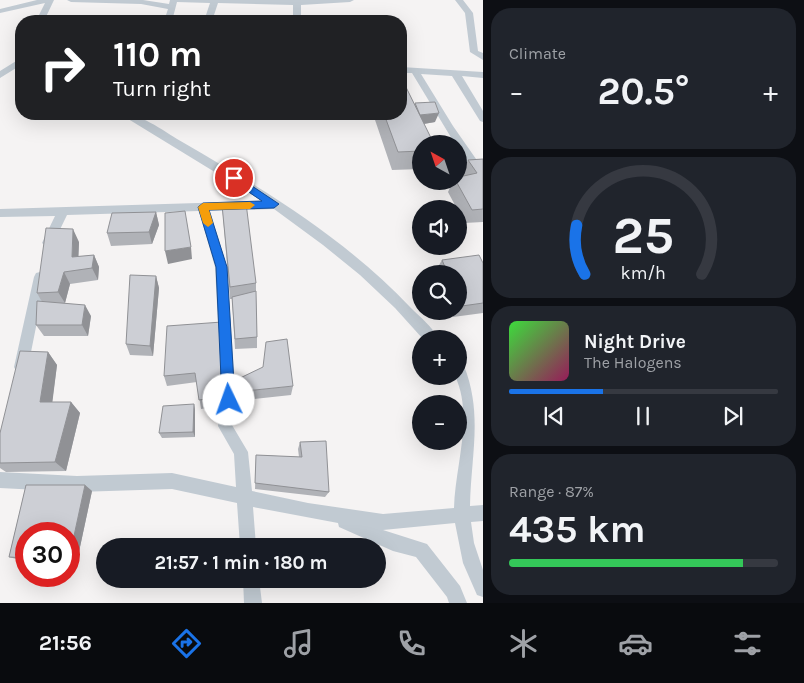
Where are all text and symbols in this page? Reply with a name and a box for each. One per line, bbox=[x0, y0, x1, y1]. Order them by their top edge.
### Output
text: 110 m bbox=[113, 34, 202, 75]
icon: right bbox=[30, 35, 95, 100]
text: Climate bbox=[509, 44, 566, 63]
text: 20.5° bbox=[597, 69, 690, 114]
text: − bbox=[509, 75, 524, 108]
text: + bbox=[763, 75, 778, 108]
text: Turn right bbox=[113, 76, 211, 102]
north arrow bbox=[412, 135, 468, 190]
map controls bbox=[412, 135, 467, 450]
pin bbox=[213, 157, 255, 199]
icon: arrive bbox=[220, 164, 248, 192]
button: sound bbox=[412, 200, 467, 255]
text: 25 bbox=[613, 205, 674, 266]
text: km/h bbox=[621, 263, 666, 284]
button: search bbox=[412, 265, 467, 320]
button: + bbox=[412, 330, 467, 385]
text: Night Drive bbox=[584, 331, 686, 353]
text: The Halogens bbox=[584, 353, 682, 372]
position arrow bbox=[202, 373, 254, 425]
button: − bbox=[412, 395, 467, 450]
icon: previous bbox=[540, 402, 568, 430]
icon: pause bbox=[629, 402, 657, 430]
icon: next bbox=[719, 402, 747, 430]
text: Range · 87% bbox=[509, 482, 594, 501]
text: 435 km bbox=[509, 507, 646, 552]
speed limit sign: 30 bbox=[15, 522, 80, 587]
text: 21:57 · 1 min · 180 m bbox=[155, 552, 327, 574]
icon: directions bbox=[169, 626, 204, 661]
icon: music bbox=[281, 626, 316, 661]
icon: phone bbox=[394, 626, 429, 661]
icon: climate bbox=[506, 626, 541, 661]
icon: car bbox=[618, 626, 653, 661]
icon: filters bbox=[730, 626, 765, 661]
text: 21:56 bbox=[39, 630, 92, 656]

